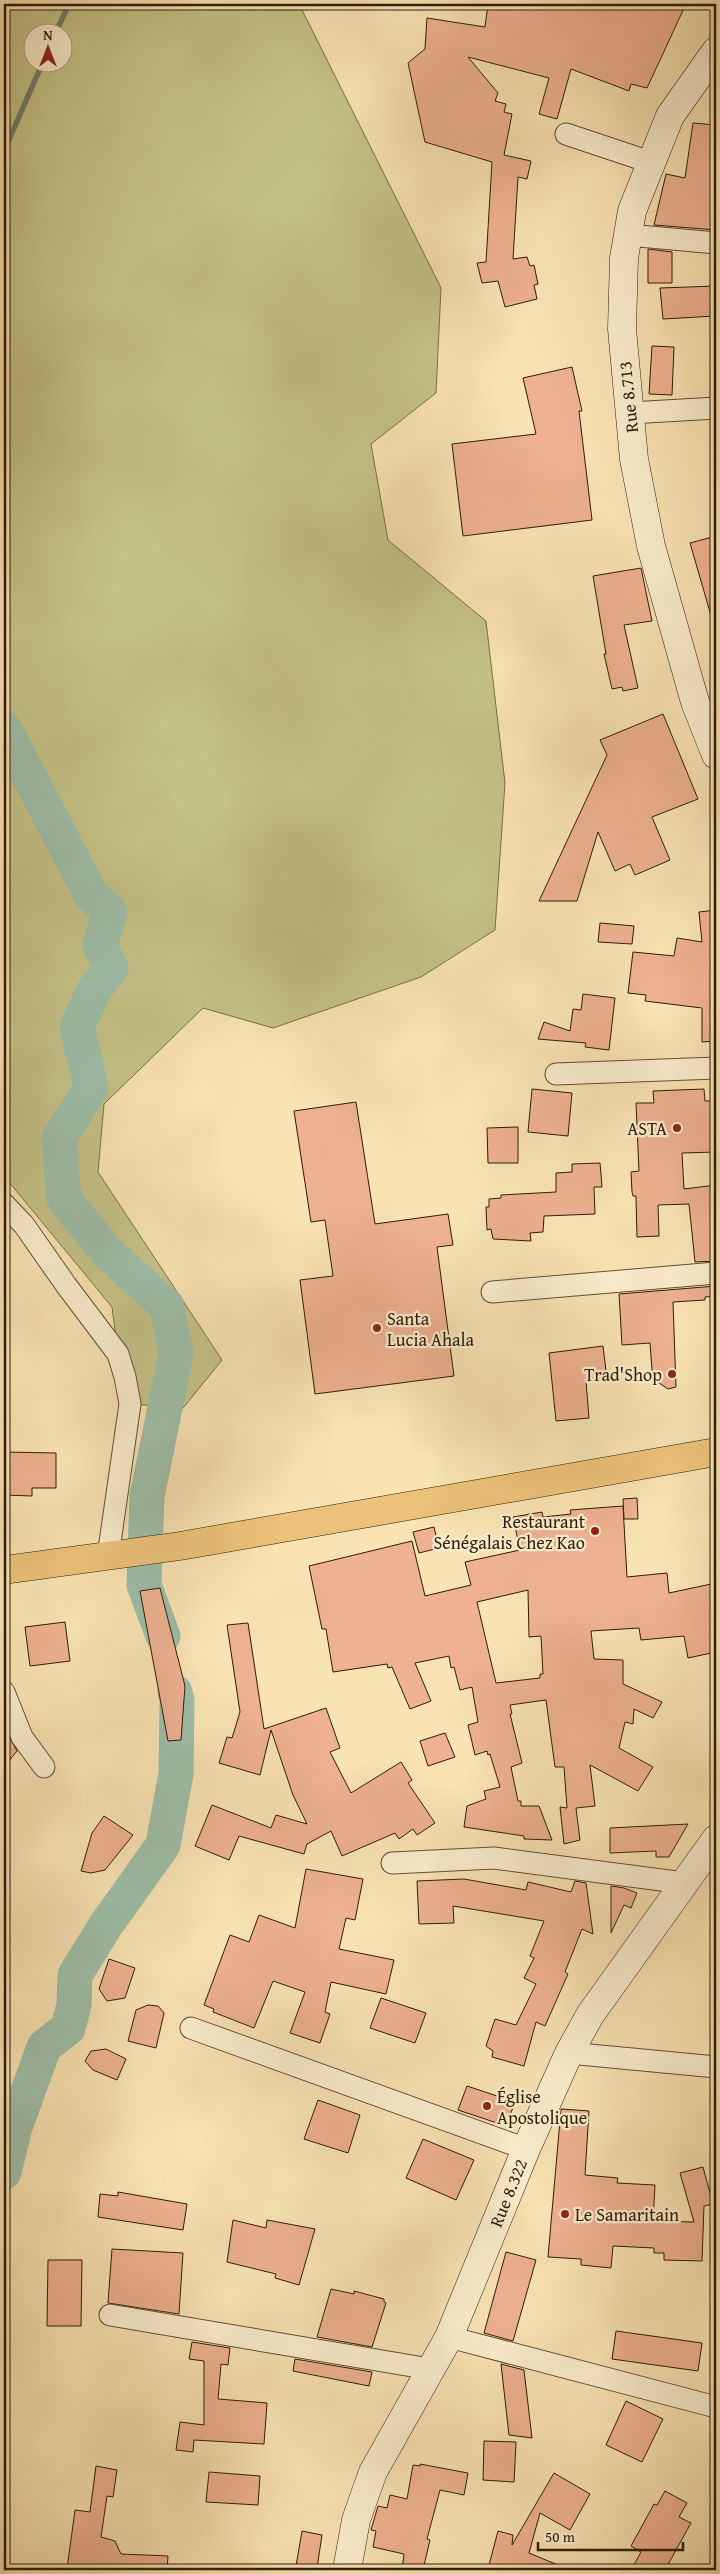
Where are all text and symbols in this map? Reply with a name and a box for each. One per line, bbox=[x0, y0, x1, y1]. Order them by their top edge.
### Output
north arrow bbox=[22, 22, 72, 72]
text: N bbox=[43, 25, 53, 45]
street label: Rue 8.713 bbox=[611, 360, 645, 434]
place label: ASTA bbox=[627, 1115, 667, 1142]
marker: ASTA bbox=[671, 1122, 683, 1134]
place label: Santa Lucia Ahala bbox=[387, 1305, 475, 1353]
marker: Santa Lucia Ahala bbox=[371, 1322, 383, 1334]
place label: Trad'Shop bbox=[584, 1361, 662, 1388]
marker: Trad'Shop bbox=[666, 1368, 678, 1380]
place label: Restaurant Sénégalais Chez Kao bbox=[434, 1508, 586, 1556]
marker: Restaurant Sénégalais Chez Kao bbox=[589, 1525, 601, 1537]
place label: Église Apostolique bbox=[497, 2083, 587, 2131]
marker: Église Apostolique bbox=[481, 2100, 493, 2112]
street label: Rue 8.322 bbox=[482, 2155, 534, 2231]
place label: Le Samaritain bbox=[575, 2201, 679, 2228]
marker: Le Samaritain bbox=[559, 2208, 571, 2220]
scale bar bbox=[538, 2519, 682, 2551]
text: 50 m bbox=[545, 2526, 576, 2547]

